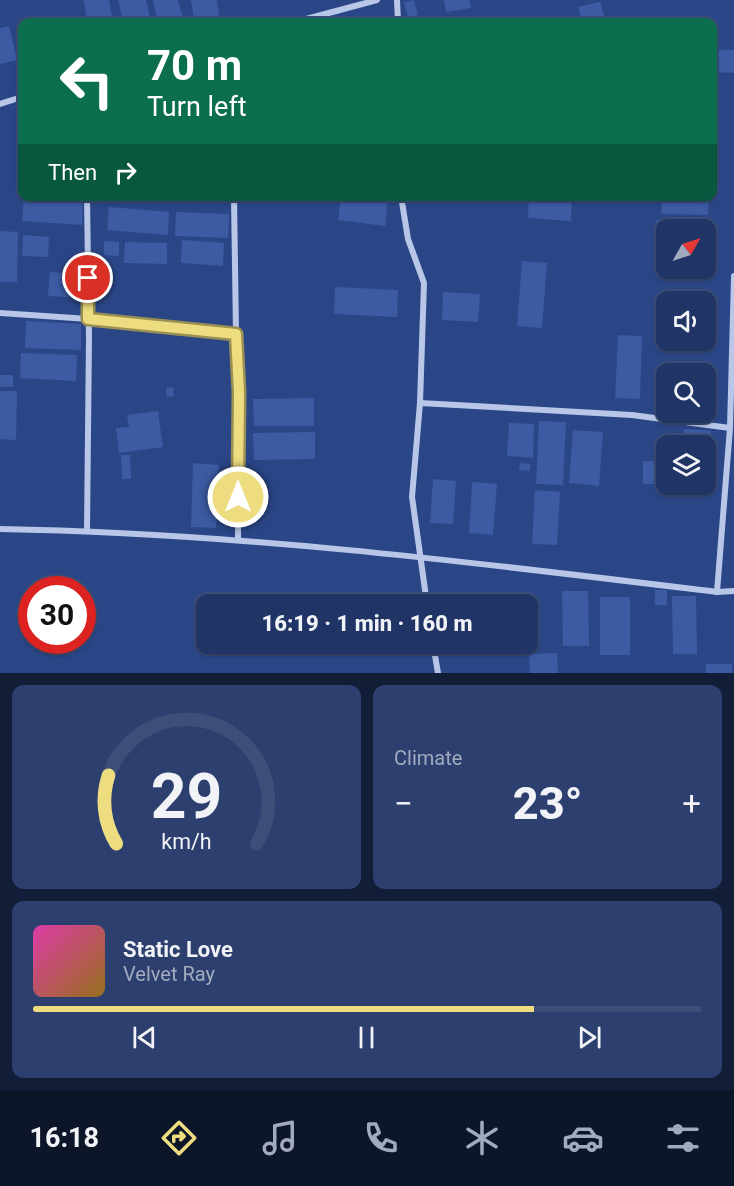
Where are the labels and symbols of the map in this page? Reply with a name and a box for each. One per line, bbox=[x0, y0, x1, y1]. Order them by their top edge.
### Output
north arrow bbox=[656, 219, 716, 279]
pin bbox=[62, 252, 113, 303]
position arrow bbox=[206, 465, 270, 529]
speed limit sign: 30 bbox=[18, 576, 96, 654]

